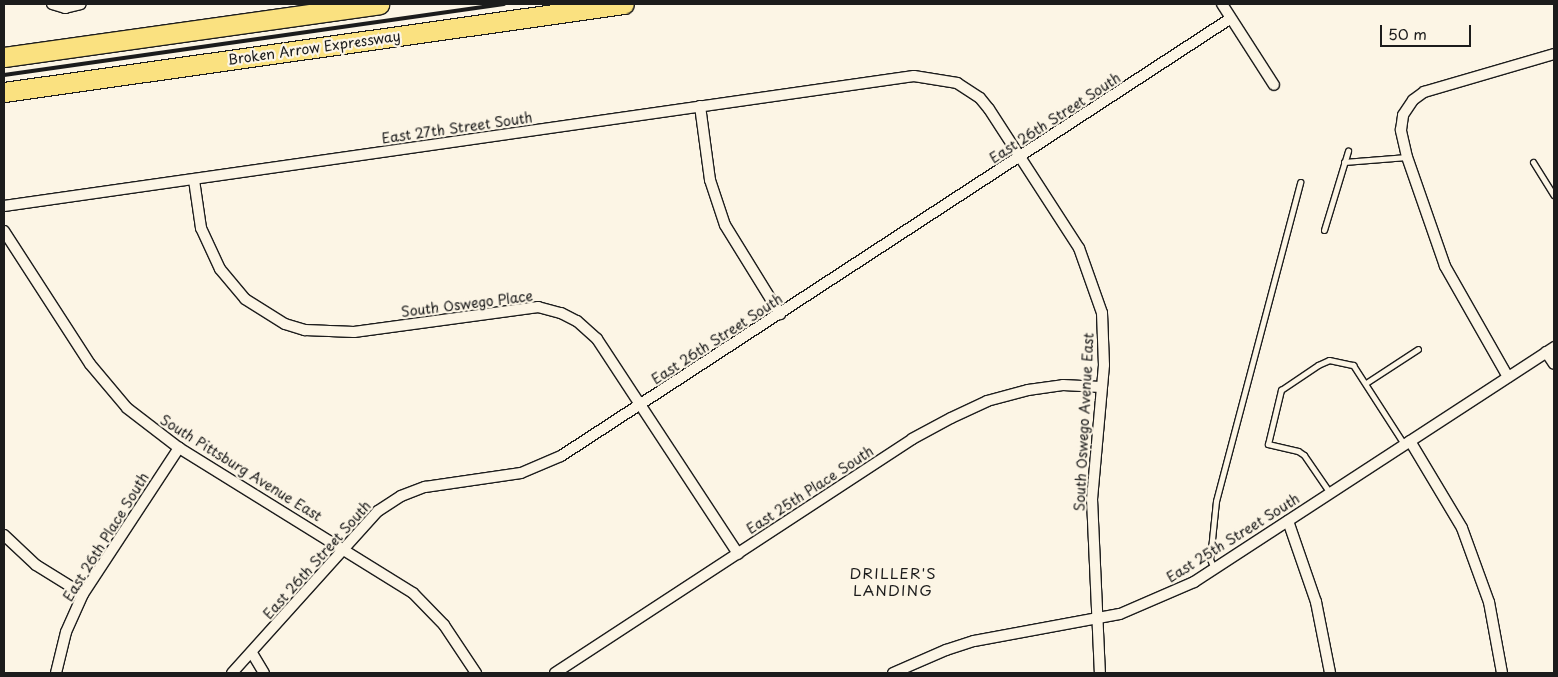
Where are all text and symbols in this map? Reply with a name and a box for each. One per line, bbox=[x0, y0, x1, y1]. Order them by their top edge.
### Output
scale bar bbox=[1383, 15, 1474, 47]
text: 50 m bbox=[1388, 22, 1427, 45]
street label: Broken Arrow Expressway bbox=[225, 27, 403, 69]
street label: East 26th Street South bbox=[985, 69, 1125, 167]
street label: East 27th Street South bbox=[380, 109, 534, 147]
street label: South Oswego Place bbox=[399, 287, 535, 321]
street label: East 26th Street South bbox=[647, 290, 787, 388]
street label: South Oswego Avenue East bbox=[1071, 332, 1097, 512]
street label: South Pittsburg Avenue East bbox=[156, 411, 326, 525]
street label: East 25th Place South bbox=[743, 442, 877, 538]
street label: East 26th Place South bbox=[59, 469, 153, 605]
street label: East 25th Street South bbox=[1163, 490, 1303, 586]
street label: East 26th Street South bbox=[259, 497, 375, 623]
district label: DRILLER'S LANDING bbox=[849, 563, 937, 598]

